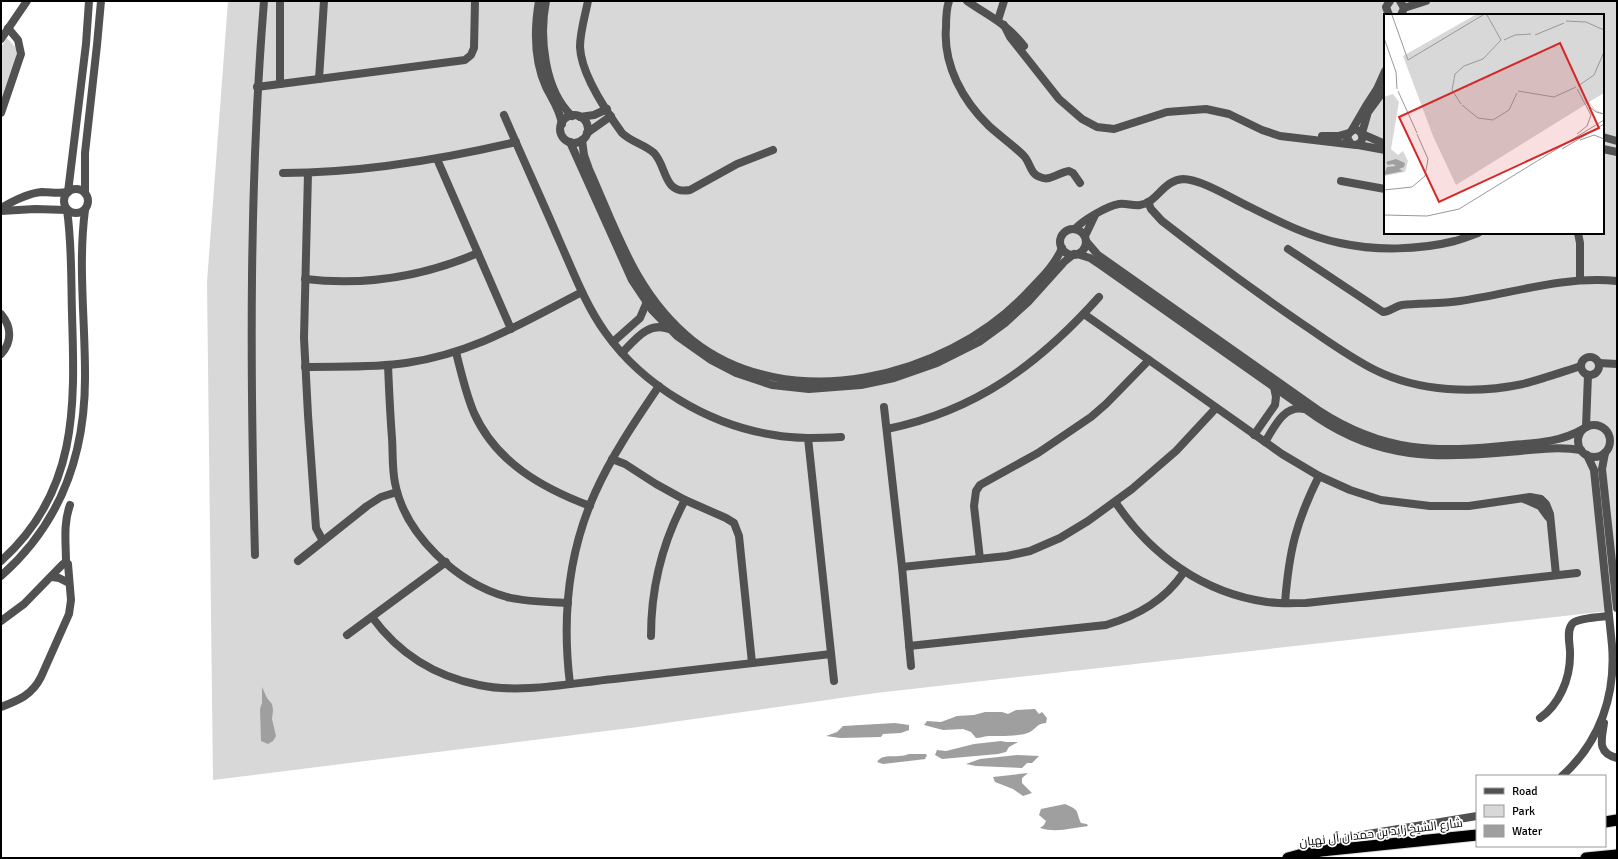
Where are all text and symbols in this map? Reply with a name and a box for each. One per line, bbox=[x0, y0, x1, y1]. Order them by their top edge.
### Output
inset map bbox=[1384, 14, 1604, 234]
legend bbox=[1476, 775, 1606, 847]
text: Road bbox=[1512, 784, 1538, 799]
text: Park bbox=[1512, 804, 1535, 819]
street label: شارع الشيخ زايد بن حمدان آل نهيان bbox=[1298, 816, 1464, 850]
text: Water bbox=[1512, 824, 1543, 839]

